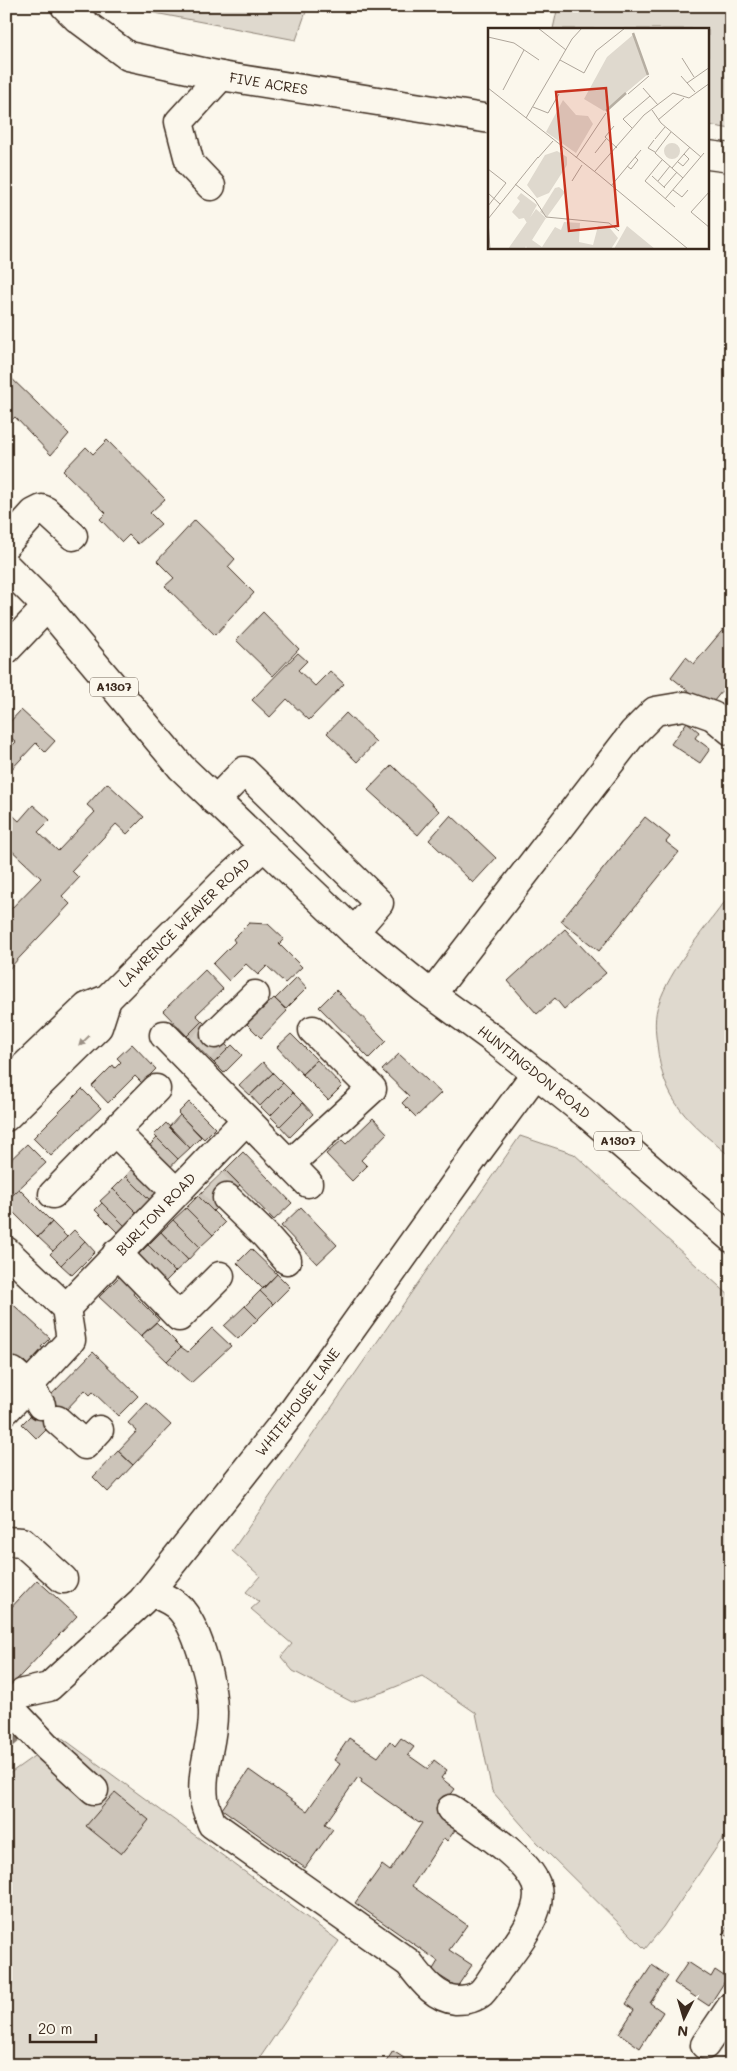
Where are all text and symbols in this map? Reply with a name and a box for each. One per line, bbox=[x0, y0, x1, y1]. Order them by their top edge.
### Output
inset map bbox=[488, 28, 710, 249]
street label: FIVE ACRES bbox=[228, 67, 310, 99]
road number: A1307 bbox=[90, 678, 138, 696]
street label: LAWRENCE WEAVER ROAD bbox=[114, 853, 254, 991]
street label: HUNTINGDON ROAD bbox=[474, 1021, 595, 1123]
one-way arrow bbox=[79, 1035, 91, 1047]
road number: A1307 bbox=[594, 1132, 642, 1150]
street label: BURLTON ROAD bbox=[111, 1168, 200, 1259]
street label: WHITEHOUSE LANE bbox=[251, 1344, 344, 1460]
north arrow bbox=[660, 1994, 710, 2044]
scale bar bbox=[30, 2011, 96, 2043]
text: 20 m bbox=[38, 2018, 72, 2038]
text: N bbox=[677, 2022, 689, 2041]

